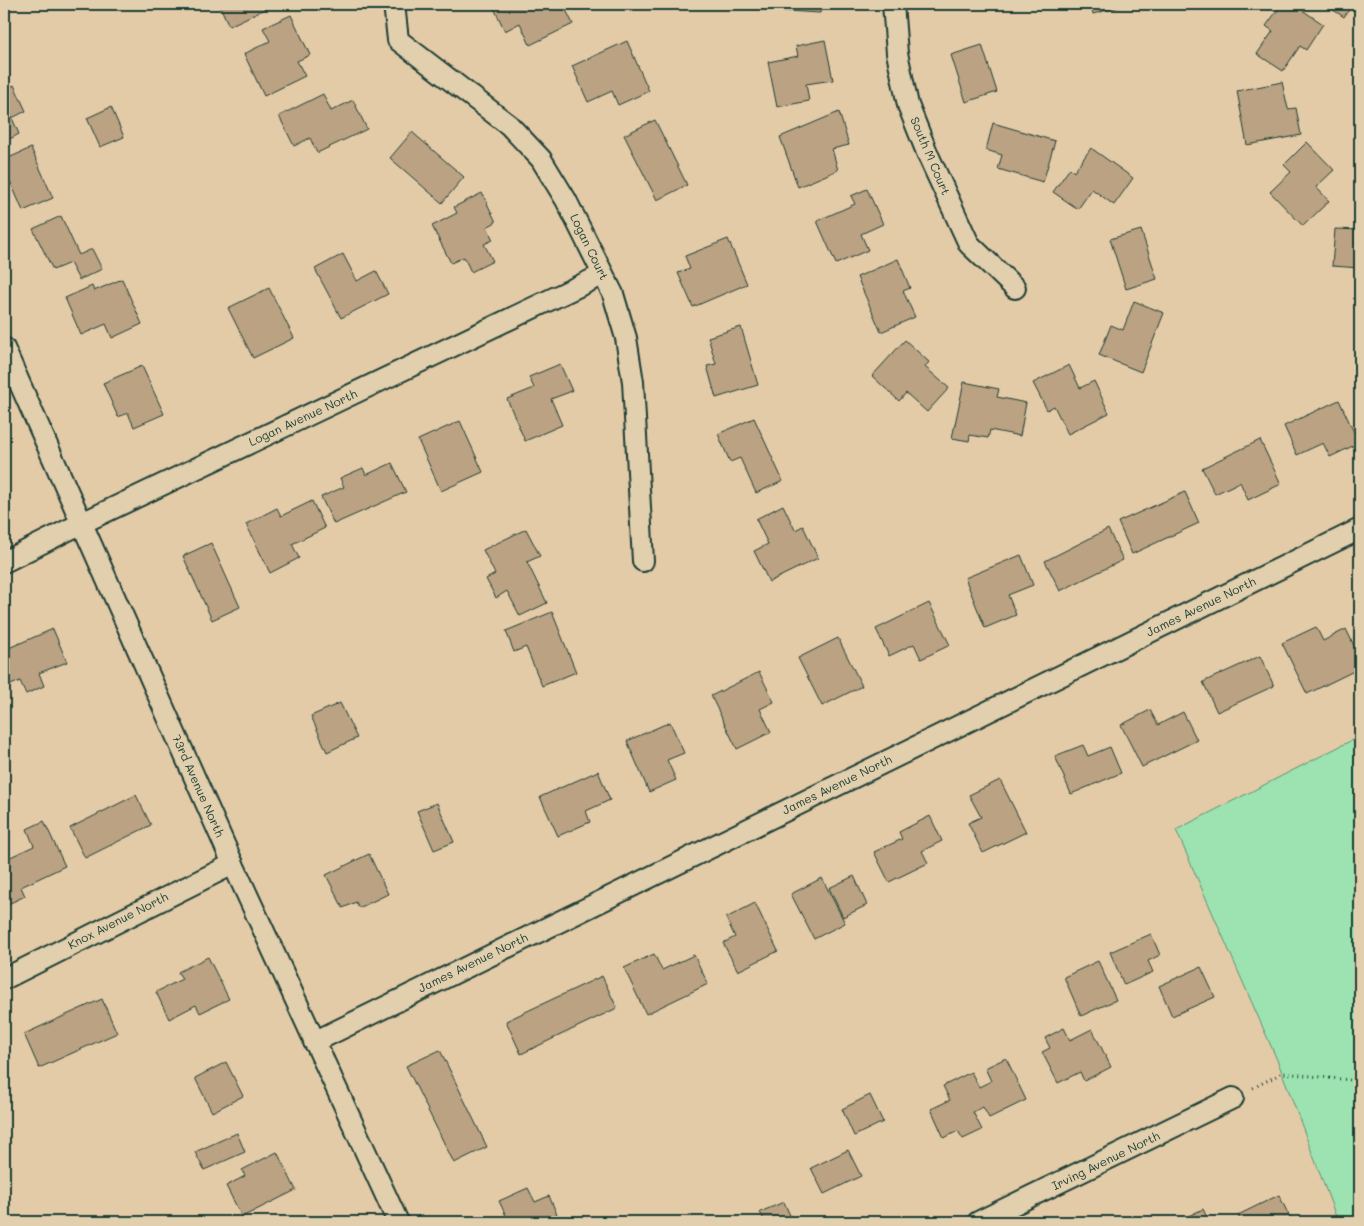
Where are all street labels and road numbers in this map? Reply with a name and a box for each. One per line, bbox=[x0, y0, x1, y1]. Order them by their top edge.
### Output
street label: South M Court bbox=[907, 114, 955, 197]
street label: Logan Court bbox=[567, 211, 613, 282]
street label: Logan Avenue North bbox=[246, 385, 360, 449]
street label: James Avenue North bbox=[1143, 572, 1258, 640]
street label: 73rd Avenue North bbox=[169, 732, 229, 840]
street label: James Avenue North bbox=[779, 750, 894, 818]
street label: Knox Avenue North bbox=[65, 888, 171, 952]
street label: James Avenue North bbox=[415, 928, 530, 996]
street label: Irving Avenue North bbox=[1049, 1127, 1162, 1193]

